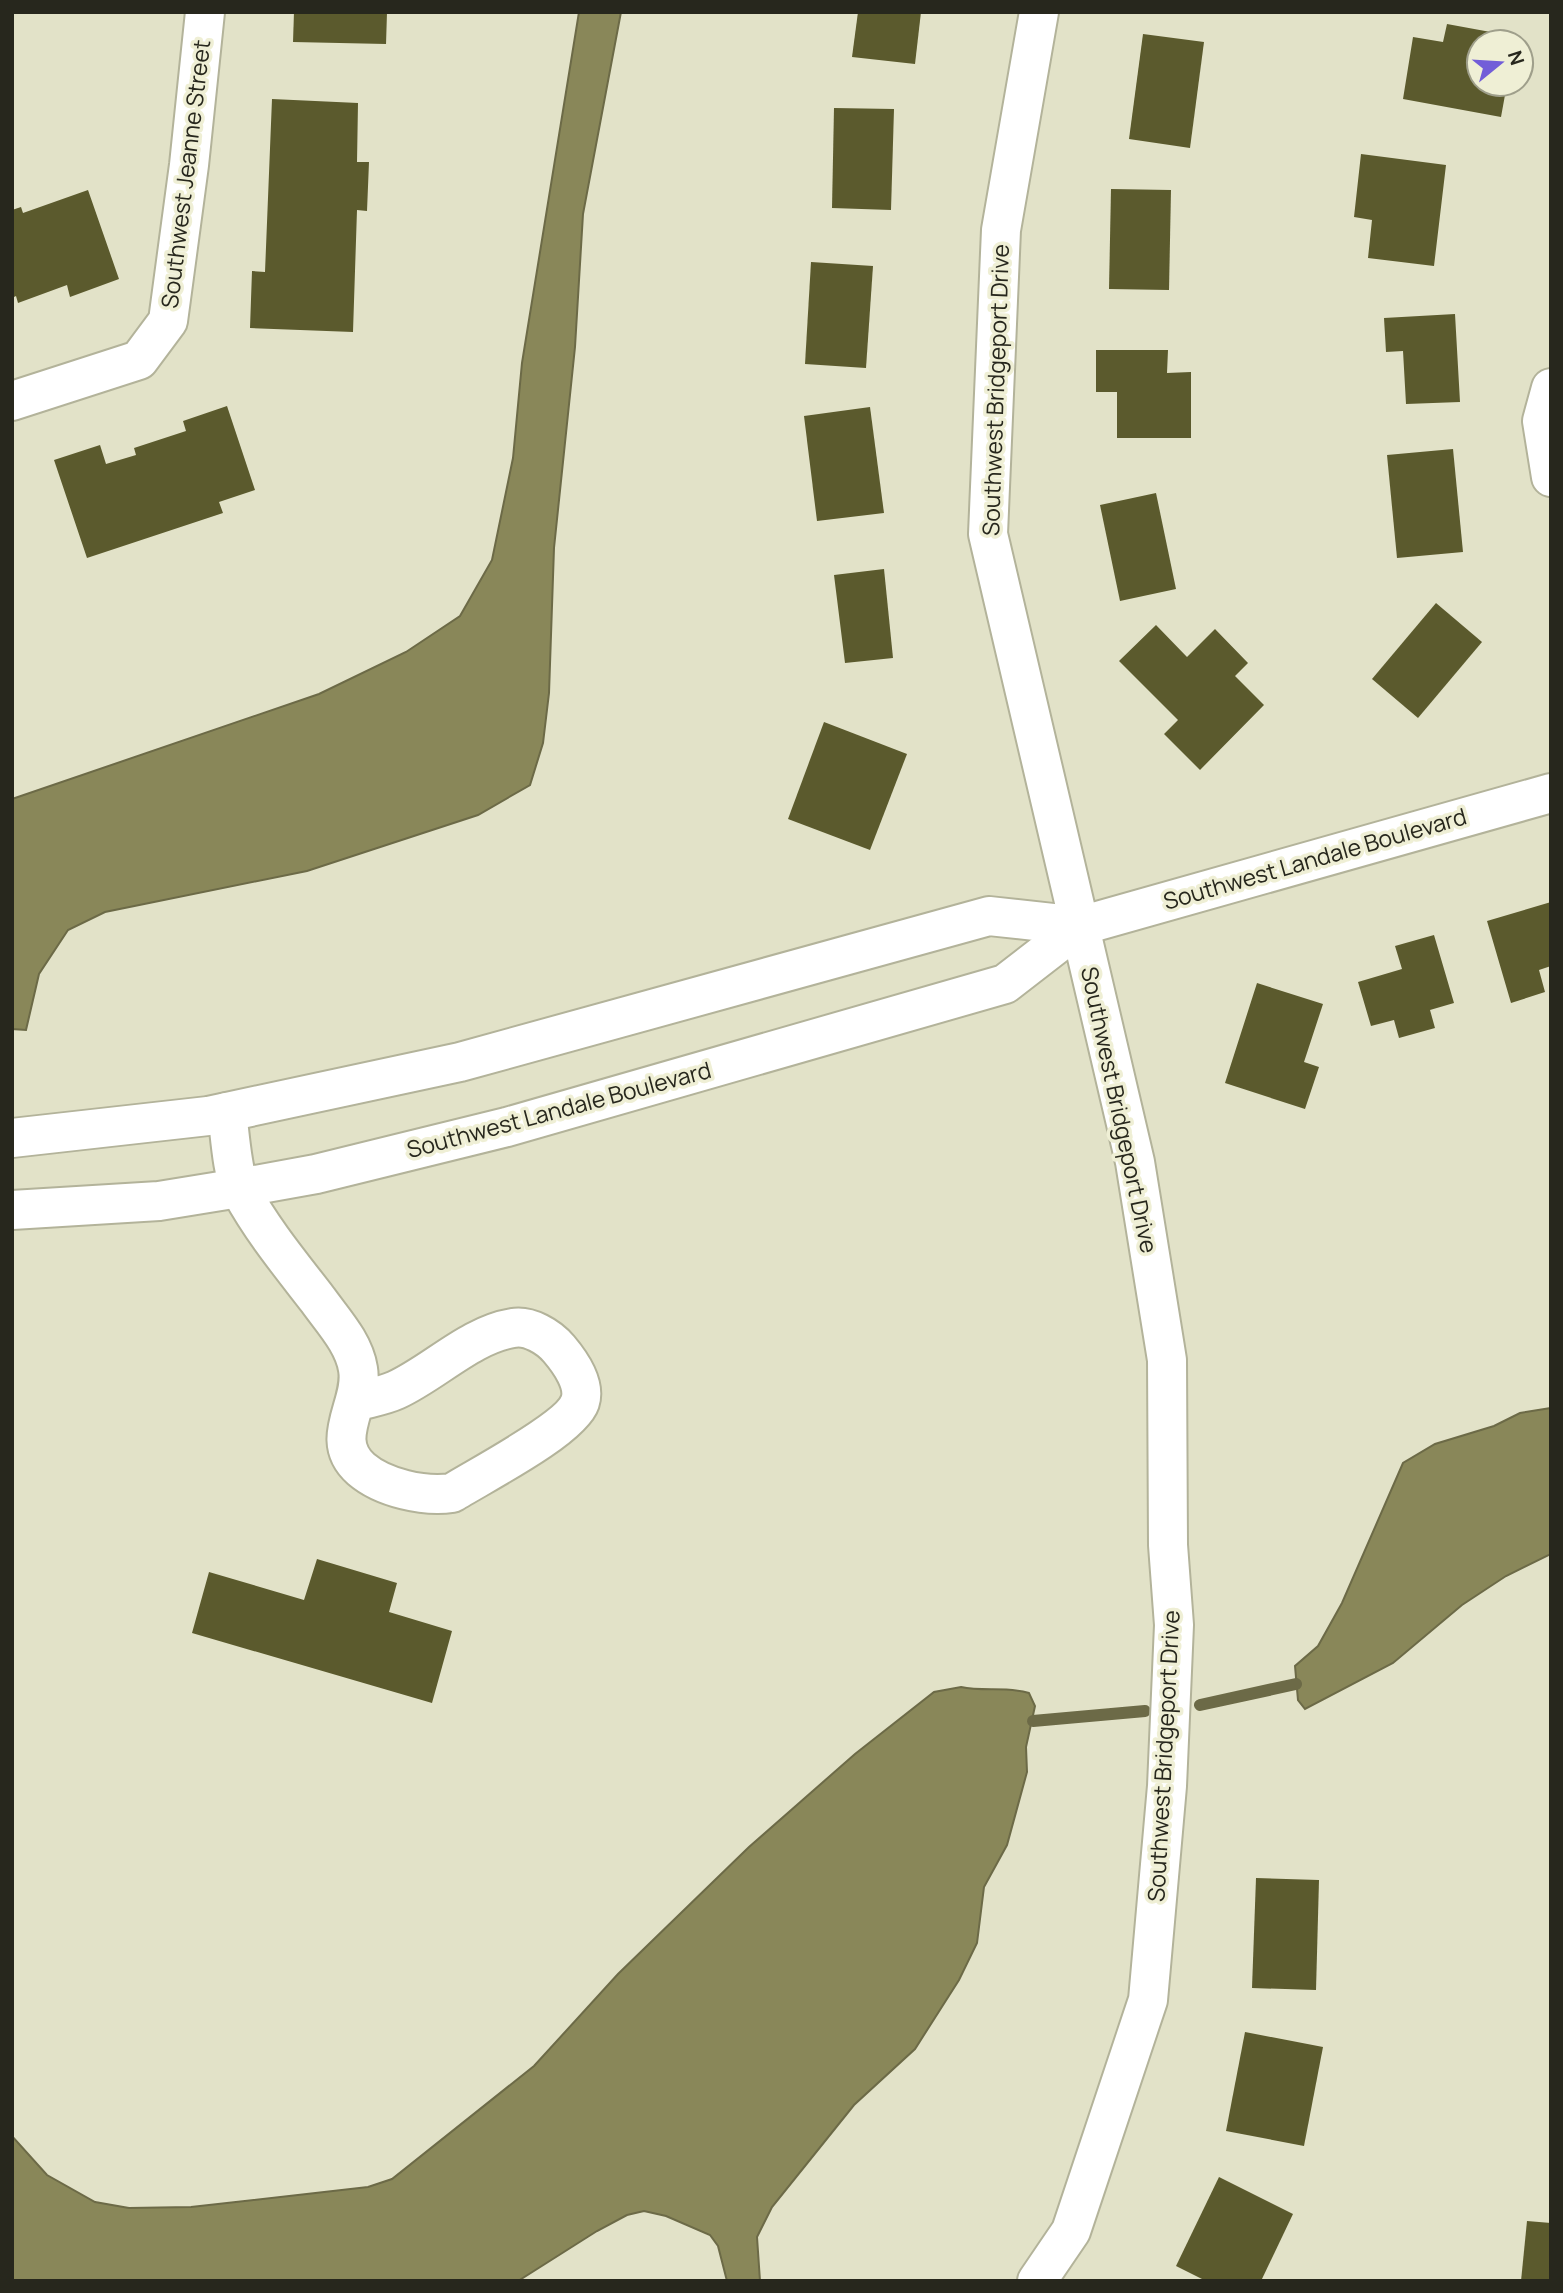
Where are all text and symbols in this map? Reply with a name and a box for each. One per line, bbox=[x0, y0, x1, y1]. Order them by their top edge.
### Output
north arrow bbox=[1465, 28, 1535, 98]
street label: Southwest Jeanne Street bbox=[153, 38, 217, 310]
text: N bbox=[1502, 47, 1531, 68]
street label: Southwest Bridgeport Drive bbox=[974, 243, 1016, 536]
street label: Southwest Landale Boulevard bbox=[1159, 799, 1470, 917]
street label: Southwest Bridgeport Drive bbox=[1074, 964, 1166, 1256]
street label: Southwest Landale Boulevard bbox=[403, 1053, 715, 1165]
street label: Southwest Bridgeport Drive bbox=[1139, 1609, 1187, 1903]

